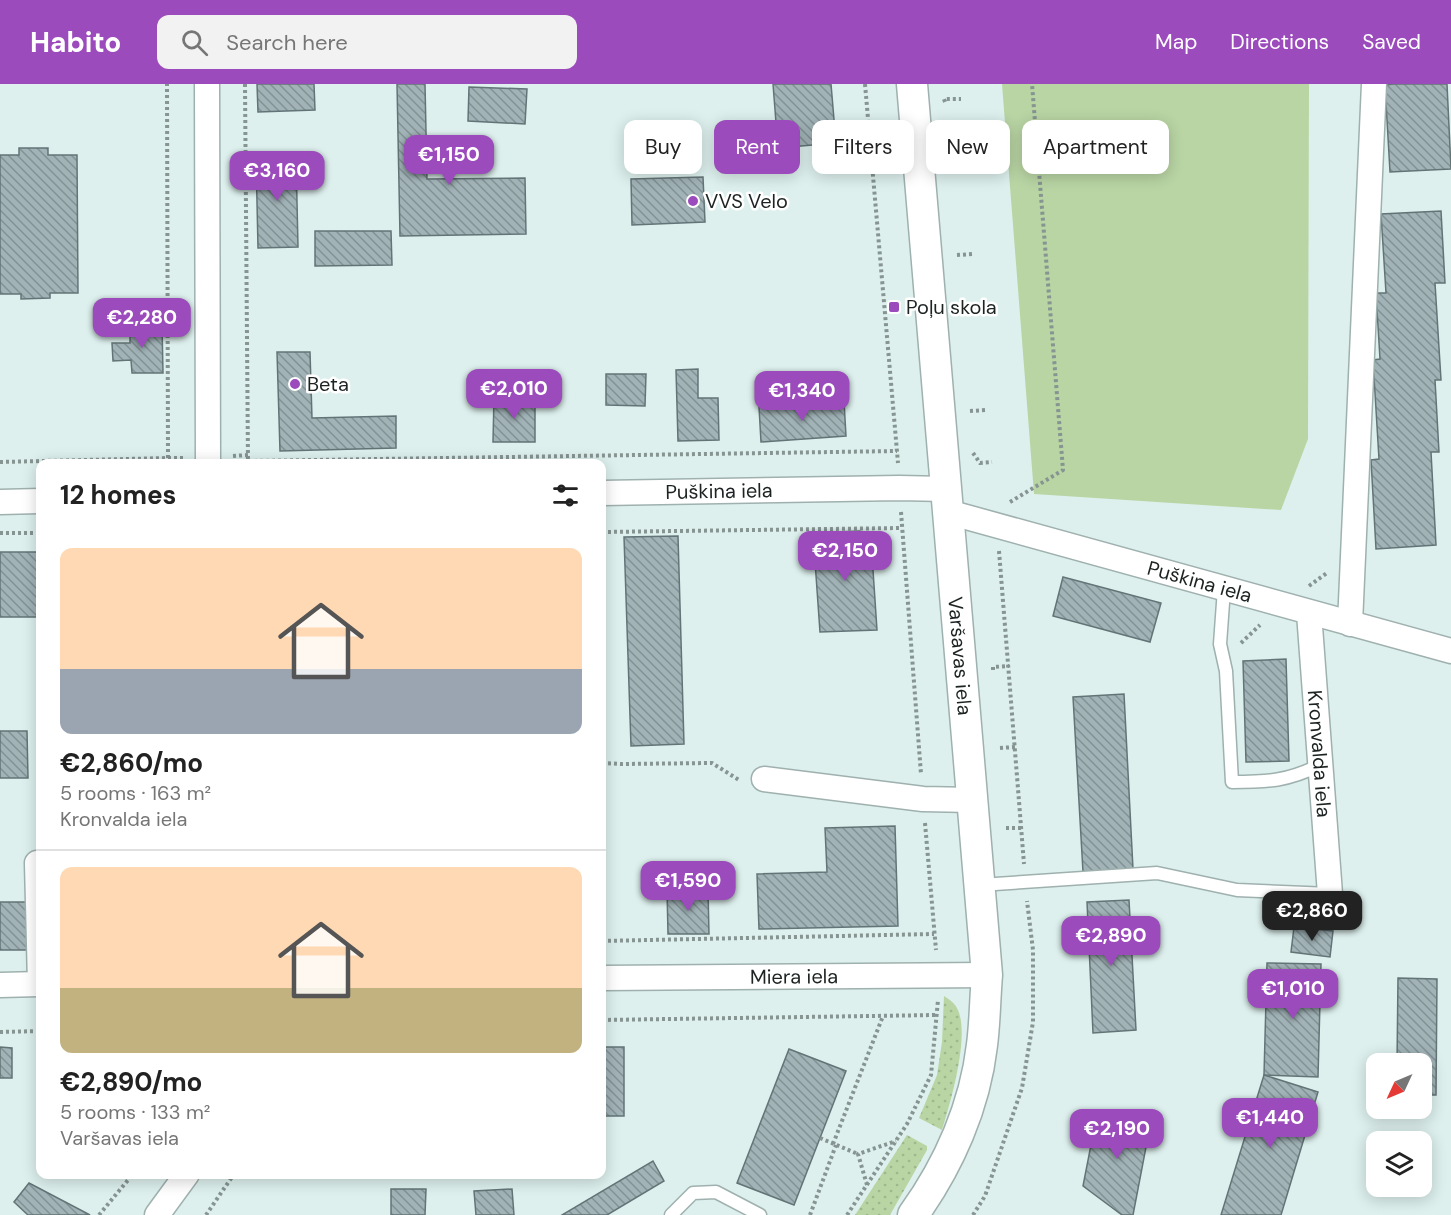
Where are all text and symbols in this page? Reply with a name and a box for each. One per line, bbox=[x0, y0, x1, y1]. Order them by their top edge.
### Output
search box bbox=[157, 15, 577, 69]
text: Habito bbox=[30, 24, 121, 61]
icon: search bbox=[178, 26, 211, 59]
text: Search here bbox=[226, 28, 348, 57]
text: Map bbox=[1155, 28, 1197, 56]
text: Directions bbox=[1230, 28, 1329, 56]
text: Saved bbox=[1362, 28, 1421, 56]
chip: Buy bbox=[624, 120, 702, 174]
chip: Rent bbox=[714, 120, 800, 174]
chip: Filters bbox=[812, 120, 914, 174]
chip: New bbox=[926, 120, 1010, 174]
chip: Apartment bbox=[1022, 120, 1169, 174]
pin: €1,150 bbox=[400, 135, 498, 186]
text: €1,150 bbox=[418, 141, 480, 167]
pin: €3,160 bbox=[228, 151, 326, 202]
text: €3,160 bbox=[244, 157, 310, 183]
place label: VVS Velo bbox=[705, 188, 788, 214]
marker: VVS Velo bbox=[686, 194, 700, 208]
place label: Poļu skola bbox=[906, 294, 997, 320]
pin: €2,280 bbox=[93, 298, 191, 349]
marker: Poļu skola bbox=[887, 300, 901, 314]
text: €2,280 bbox=[107, 304, 177, 330]
pin: €2,010 bbox=[465, 369, 563, 420]
place label: Beta bbox=[307, 371, 349, 397]
pin: €1,340 bbox=[753, 371, 851, 422]
text: €2,010 bbox=[480, 375, 548, 401]
marker: Beta bbox=[288, 377, 302, 391]
text: €1,340 bbox=[768, 377, 836, 403]
street label: Puškina iela bbox=[665, 477, 773, 505]
text: 12 homes bbox=[60, 478, 176, 512]
icon: filters bbox=[549, 479, 582, 512]
pin: €2,150 bbox=[796, 531, 894, 582]
text: €2,150 bbox=[812, 537, 878, 563]
street label: Puškina iela bbox=[1144, 555, 1255, 608]
icon: home bbox=[267, 587, 375, 695]
street label: Varšavas iela bbox=[942, 596, 978, 716]
street label: Kronvalda iela bbox=[1302, 689, 1337, 818]
text: €2,860/mo bbox=[60, 746, 203, 780]
text: 5 rooms · 163 m² bbox=[60, 780, 211, 806]
text: Kronvalda iela bbox=[60, 806, 187, 832]
pin: €1,590 bbox=[639, 861, 737, 912]
text: €1,590 bbox=[655, 867, 721, 893]
pin: €2,860 bbox=[1263, 891, 1361, 942]
text: €2,860 bbox=[1276, 897, 1348, 923]
icon: home bbox=[267, 906, 375, 1014]
pin: €2,890 bbox=[1062, 916, 1160, 967]
text: €2,890 bbox=[1075, 922, 1147, 948]
street label: Miera iela bbox=[750, 963, 838, 990]
pin: €1,010 bbox=[1244, 969, 1342, 1020]
text: €1,010 bbox=[1261, 975, 1325, 1001]
north arrow bbox=[1366, 1053, 1432, 1119]
map controls bbox=[1366, 1053, 1432, 1197]
text: €2,890/mo bbox=[60, 1065, 202, 1099]
pin: €1,440 bbox=[1221, 1098, 1319, 1149]
text: 5 rooms · 133 m² bbox=[60, 1099, 210, 1125]
text: €1,440 bbox=[1236, 1104, 1304, 1130]
pin: €2,190 bbox=[1068, 1109, 1166, 1160]
text: €2,190 bbox=[1084, 1115, 1150, 1141]
text: Varšavas iela bbox=[60, 1125, 179, 1151]
button: layers bbox=[1366, 1131, 1432, 1197]

